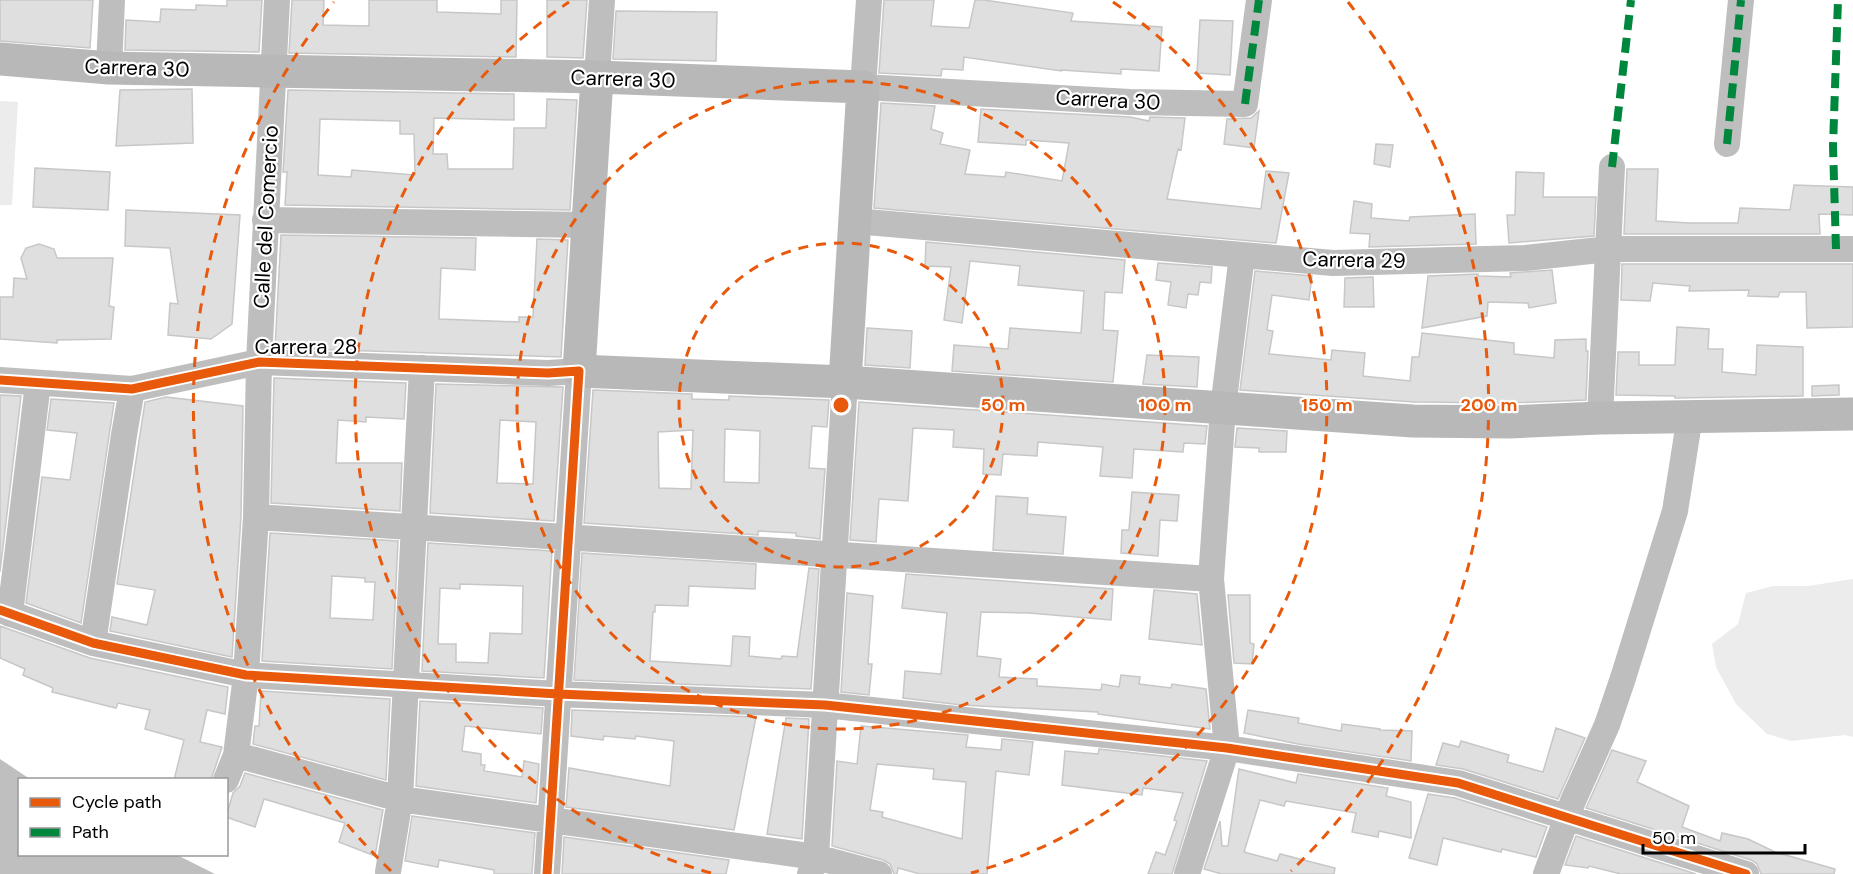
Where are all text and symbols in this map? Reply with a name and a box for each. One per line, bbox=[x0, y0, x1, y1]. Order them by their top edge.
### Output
street label: Carrera 30 bbox=[84, 52, 190, 84]
street label: Carrera 30 bbox=[570, 63, 676, 95]
street label: Carrera 30 bbox=[1055, 83, 1161, 117]
street label: Calle del Comercio bbox=[247, 125, 285, 309]
street label: Carrera 29 bbox=[1302, 245, 1406, 275]
street label: Carrera 28 bbox=[255, 333, 357, 361]
text: 50 m bbox=[980, 393, 1026, 417]
text: 100 m bbox=[1138, 393, 1192, 417]
text: 150 m bbox=[1301, 393, 1353, 417]
text: 200 m bbox=[1461, 393, 1517, 417]
centre of rings bbox=[831, 395, 851, 415]
legend bbox=[18, 778, 228, 856]
text: Cycle path bbox=[72, 790, 162, 814]
scale bar bbox=[1643, 817, 1805, 855]
text: Path bbox=[72, 820, 109, 844]
text: 50 m bbox=[1652, 826, 1696, 850]

